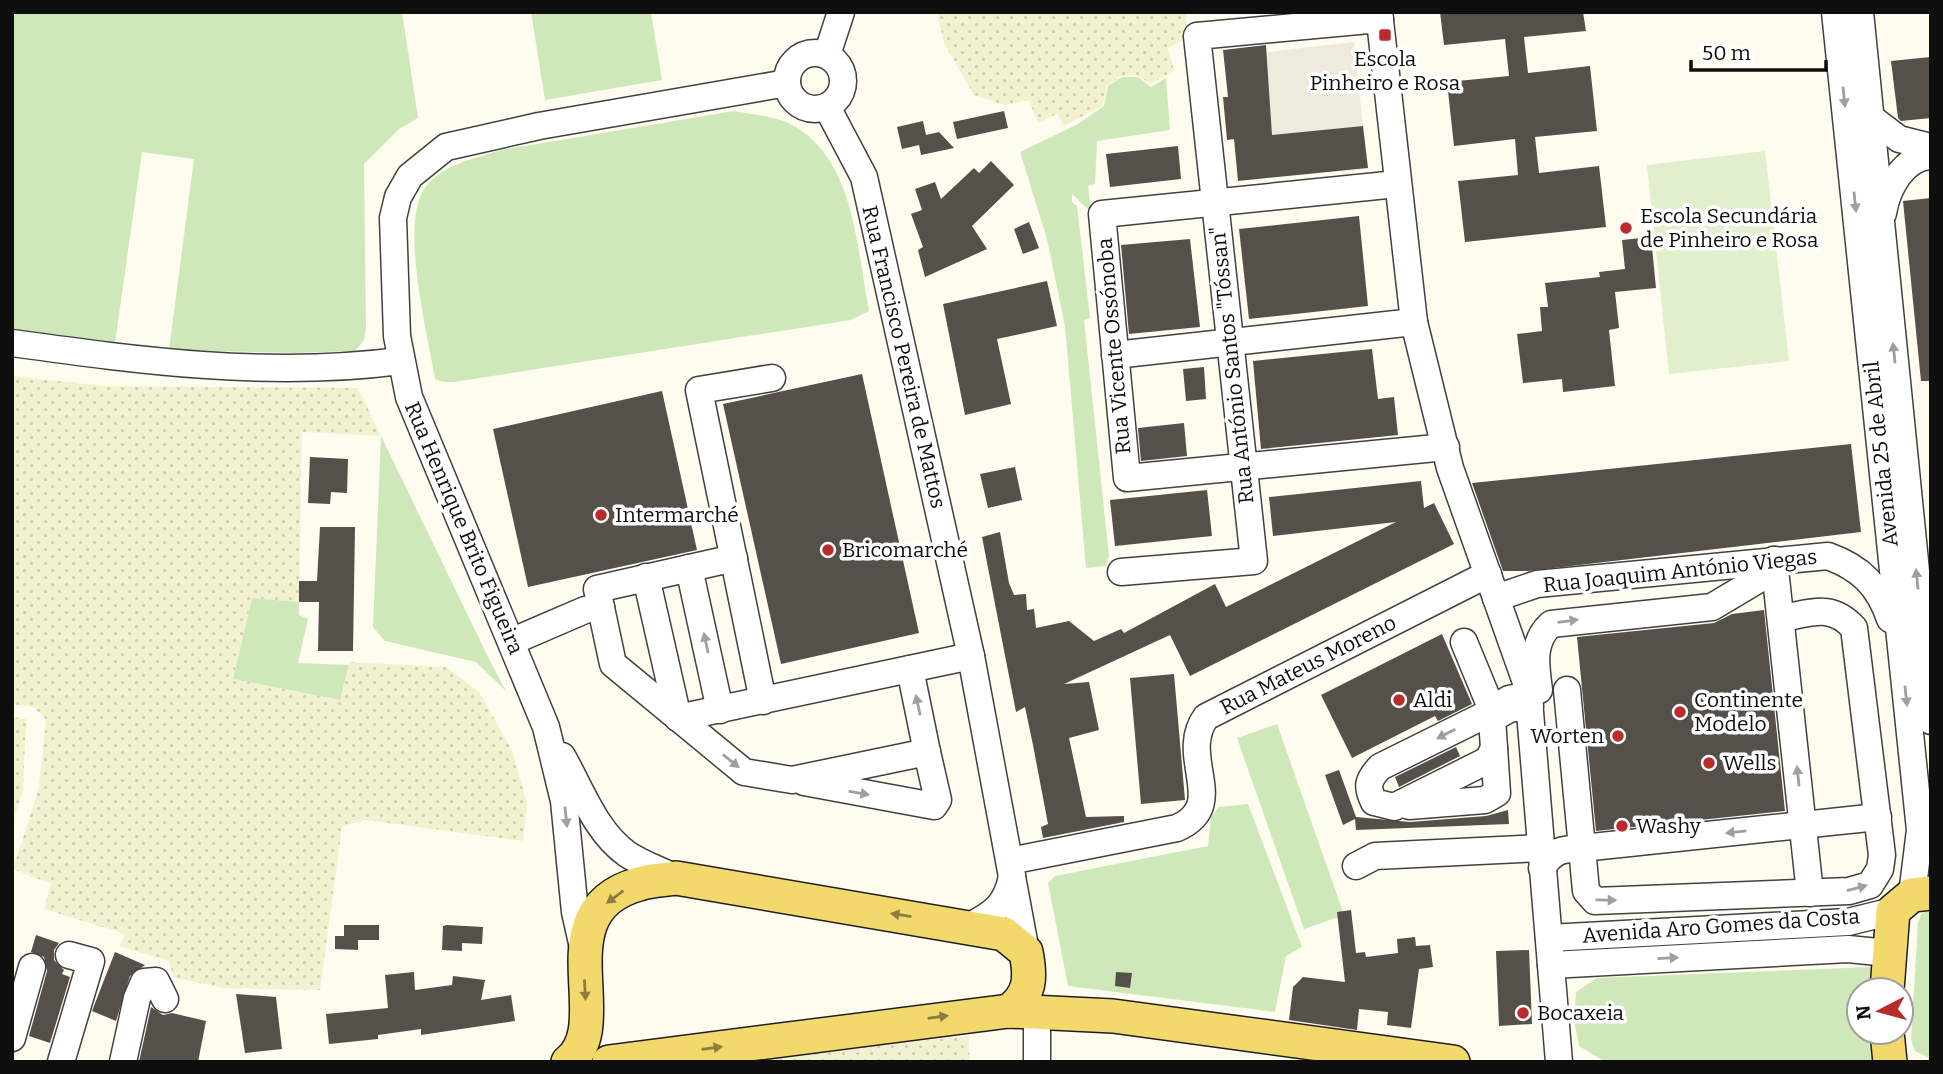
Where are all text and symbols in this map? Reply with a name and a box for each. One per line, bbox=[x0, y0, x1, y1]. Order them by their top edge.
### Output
marker: Escola Pinheiro e Rosa bbox=[1377, 27, 1393, 43]
scale bar bbox=[1691, 28, 1826, 72]
text: 50 m bbox=[1702, 40, 1751, 66]
place label: Escola Pinheiro e Rosa bbox=[1310, 46, 1461, 96]
one-way arrow bbox=[1838, 87, 1849, 109]
one-way arrow bbox=[1849, 191, 1860, 213]
street label: Rua Francisco Pereira de Mattos bbox=[856, 203, 952, 511]
place label: Escola Secundária de Pinheiro e Rosa bbox=[1640, 203, 1819, 253]
marker: Escola Secundária de Pinheiro e Rosa bbox=[1618, 220, 1634, 236]
street label: Rua António Santos "Tóssan" bbox=[1204, 225, 1260, 505]
street label: Rua Vicente Ossónoba bbox=[1092, 236, 1136, 455]
one-way arrow bbox=[1888, 342, 1899, 364]
street label: Avenida 25 de Abril bbox=[1858, 360, 1904, 548]
street label: Rua Henrique Brito Figueira bbox=[399, 398, 529, 659]
place label: Intermarché bbox=[615, 502, 739, 528]
marker: Intermarché bbox=[593, 507, 609, 523]
place label: Bricomarché bbox=[842, 537, 968, 563]
marker: Bricomarché bbox=[820, 542, 836, 558]
street label: Rua Joaquim António Viegas bbox=[1542, 544, 1818, 598]
one-way arrow bbox=[1911, 568, 1922, 590]
street label: Rua Mateus Moreno bbox=[1216, 609, 1400, 721]
one-way arrow bbox=[1557, 616, 1579, 627]
one-way arrow bbox=[700, 632, 711, 654]
one-way arrow bbox=[1901, 685, 1912, 707]
place label: Aldi bbox=[1413, 687, 1452, 713]
place label: Continente Modelo bbox=[1694, 687, 1803, 737]
marker: Aldi bbox=[1391, 692, 1407, 708]
one-way arrow bbox=[912, 694, 923, 716]
marker: Continente Modelo bbox=[1672, 704, 1688, 720]
place label: Worten bbox=[1531, 723, 1604, 749]
marker: Worten bbox=[1610, 728, 1626, 744]
one-way arrow bbox=[1436, 729, 1456, 740]
place label: Wells bbox=[1723, 750, 1777, 776]
one-way arrow bbox=[722, 753, 740, 769]
marker: Wells bbox=[1701, 755, 1717, 771]
one-way arrow bbox=[1793, 765, 1804, 787]
one-way arrow bbox=[848, 787, 870, 798]
one-way arrow bbox=[561, 806, 572, 828]
place label: Washy bbox=[1636, 813, 1702, 839]
marker: Washy bbox=[1614, 818, 1630, 834]
one-way arrow bbox=[1724, 827, 1746, 838]
one-way arrow bbox=[1847, 883, 1868, 893]
one-way arrow bbox=[605, 890, 624, 904]
one-way arrow bbox=[1595, 895, 1617, 906]
street label: Avenida Aro Gomes da Costa bbox=[1581, 903, 1861, 949]
one-way arrow bbox=[890, 910, 912, 921]
one-way arrow bbox=[1658, 952, 1680, 963]
north arrow bbox=[1845, 976, 1915, 1046]
one-way arrow bbox=[579, 980, 590, 1002]
place label: Bocaxeia bbox=[1537, 1000, 1625, 1026]
text: N bbox=[1851, 1004, 1876, 1021]
marker: Bocaxeia bbox=[1515, 1005, 1531, 1021]
one-way arrow bbox=[927, 1012, 949, 1023]
one-way arrow bbox=[702, 1042, 724, 1053]

